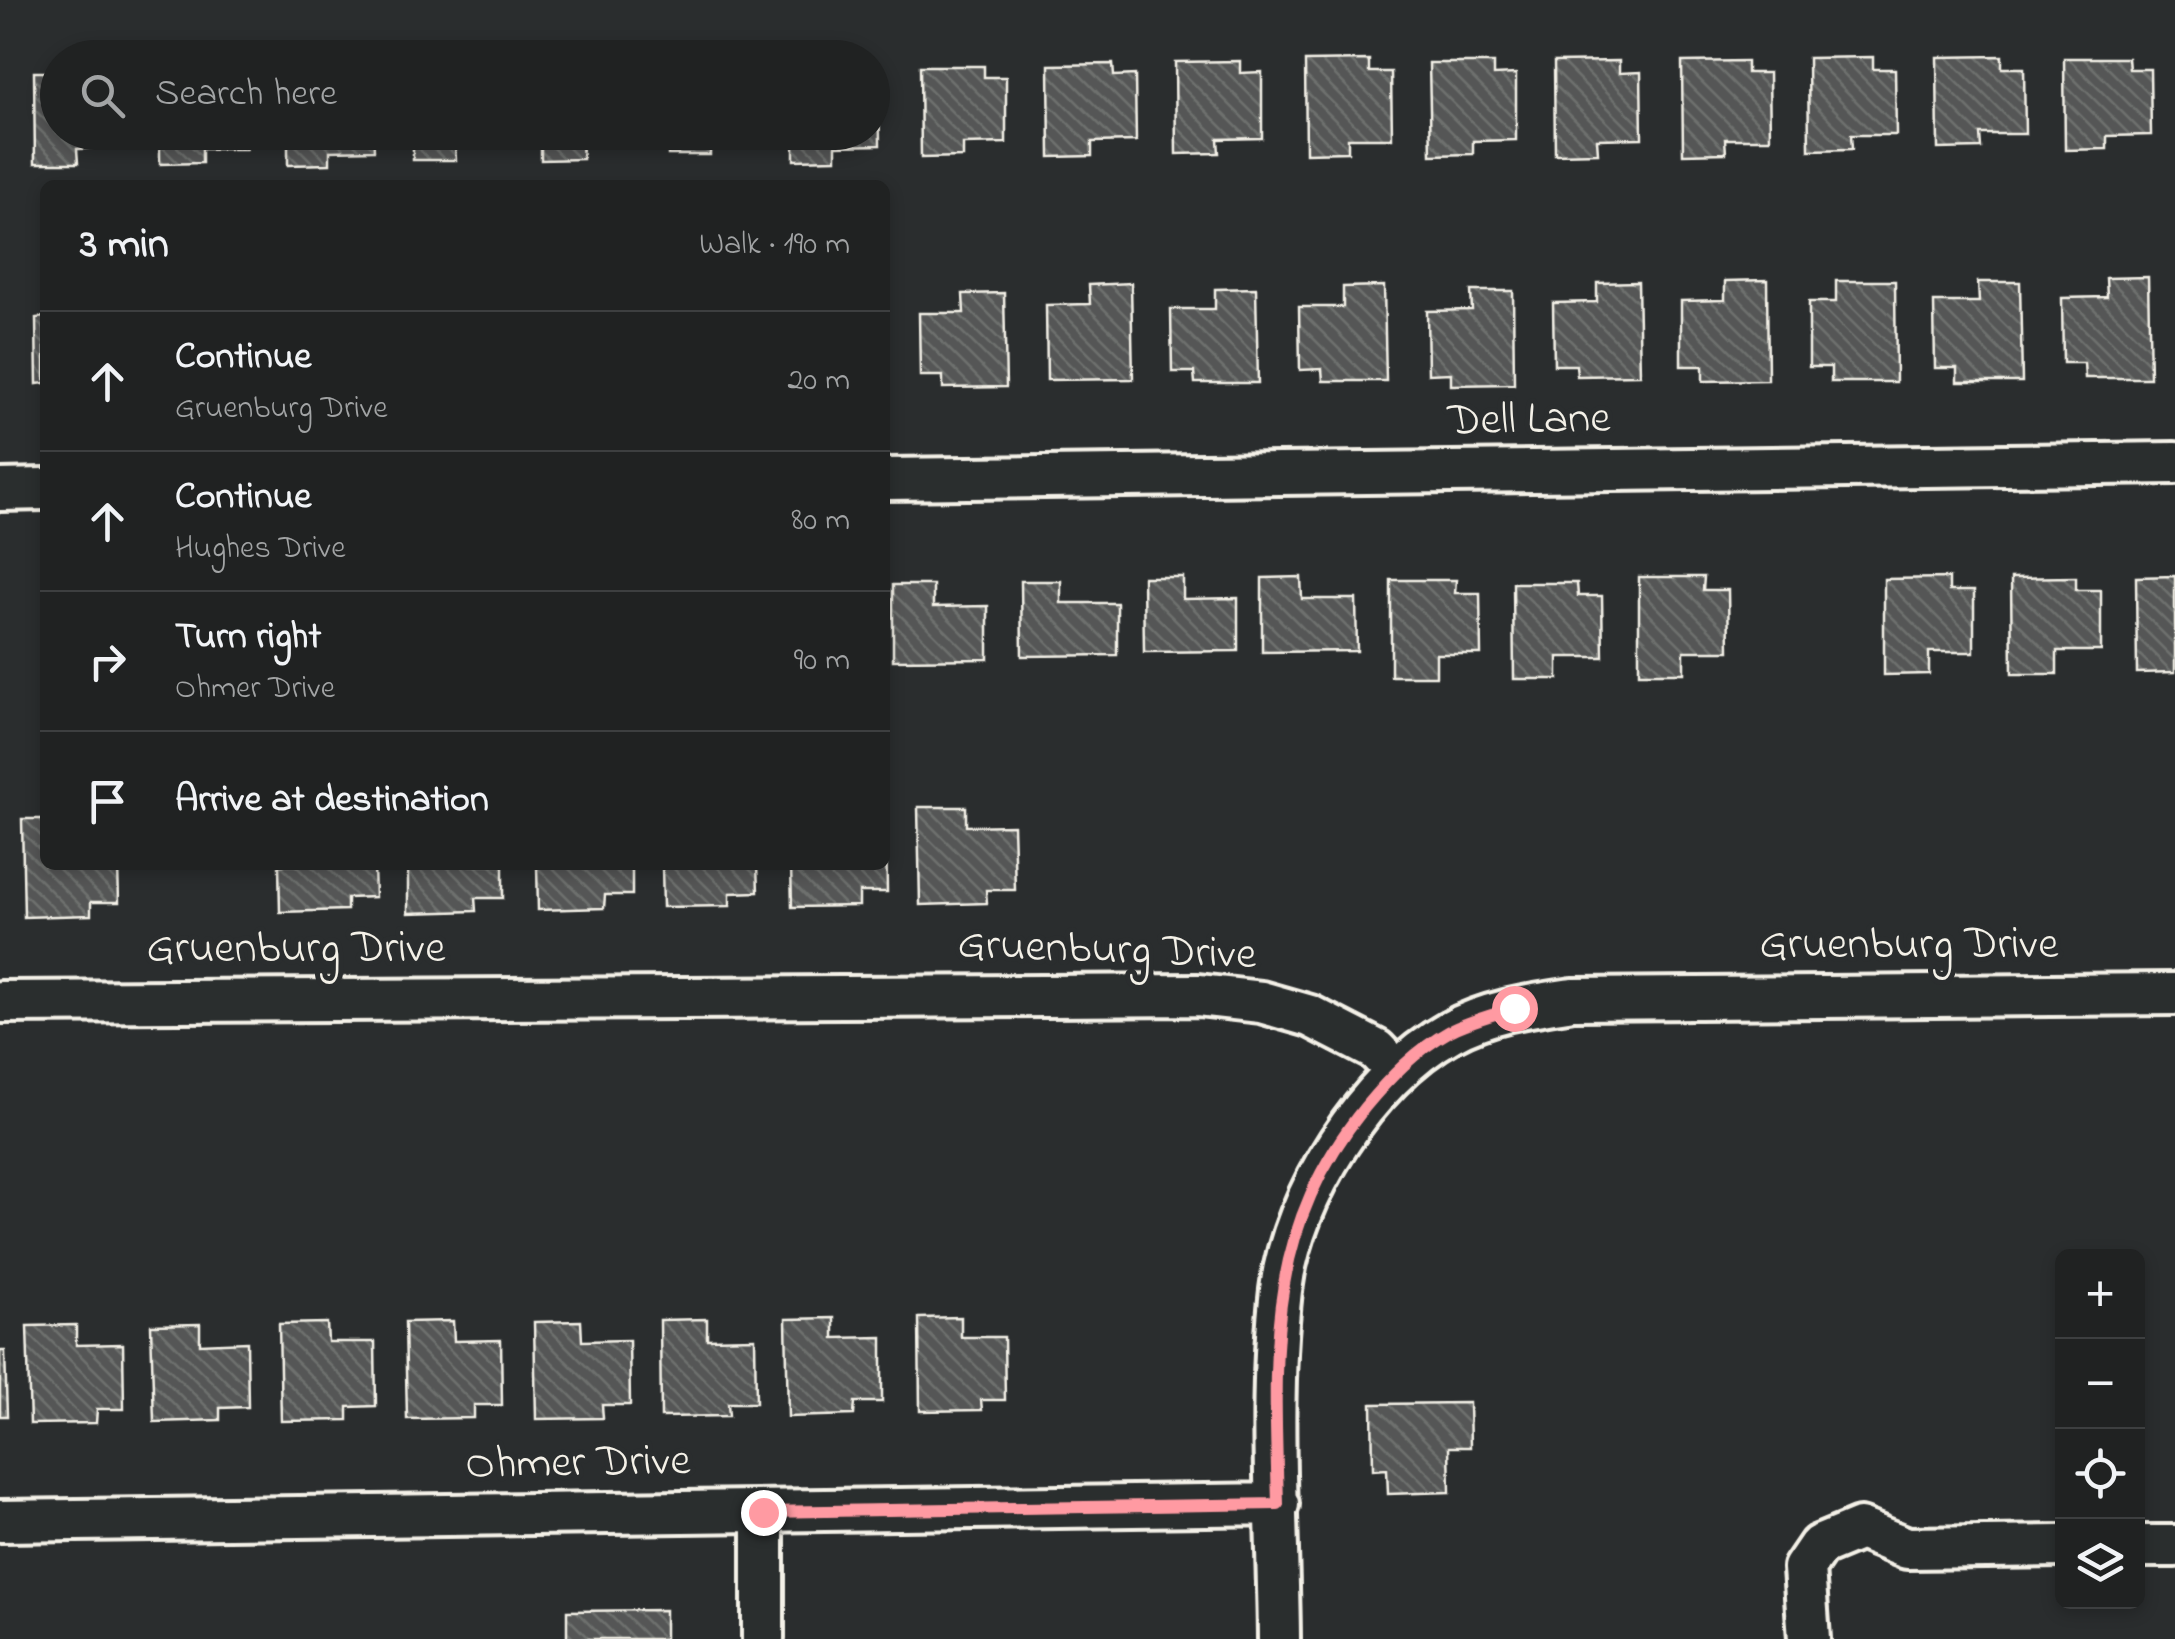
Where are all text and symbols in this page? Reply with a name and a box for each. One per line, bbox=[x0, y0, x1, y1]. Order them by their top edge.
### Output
search box bbox=[40, 40, 890, 150]
text: Search here bbox=[155, 67, 337, 123]
icon: search bbox=[75, 68, 130, 123]
text: 3 min bbox=[80, 215, 169, 276]
text: Walk · 190 m bbox=[699, 222, 850, 269]
text: Continue bbox=[175, 330, 311, 386]
icon: ahead bbox=[80, 354, 135, 409]
text: 20 m bbox=[787, 358, 850, 405]
text: Gruenburg Drive bbox=[175, 386, 388, 433]
street label: Dell Lane bbox=[1446, 387, 1612, 455]
text: Continue bbox=[175, 470, 311, 526]
icon: ahead bbox=[80, 494, 135, 549]
text: 80 m bbox=[791, 498, 850, 545]
text: Hughes Drive bbox=[175, 526, 346, 573]
text: Turn right bbox=[175, 610, 321, 666]
icon: right bbox=[80, 634, 135, 689]
text: 90 m bbox=[794, 638, 850, 685]
text: Ohmer Drive bbox=[175, 666, 335, 713]
text: Arrive at destination bbox=[175, 773, 489, 829]
icon: arrive bbox=[80, 774, 135, 829]
street label: Gruenburg Drive bbox=[956, 913, 1258, 990]
street label: Gruenburg Drive bbox=[1760, 913, 2059, 980]
street label: Gruenburg Drive bbox=[147, 917, 446, 984]
route start bbox=[1492, 986, 1538, 1032]
map controls bbox=[2055, 1249, 2145, 1609]
button: + bbox=[2055, 1249, 2145, 1339]
button: − bbox=[2055, 1339, 2145, 1429]
street label: Ohmer Drive bbox=[465, 1429, 692, 1499]
button: locate bbox=[2055, 1429, 2145, 1519]
route end bbox=[741, 1490, 787, 1536]
button: layers bbox=[2055, 1519, 2145, 1609]

